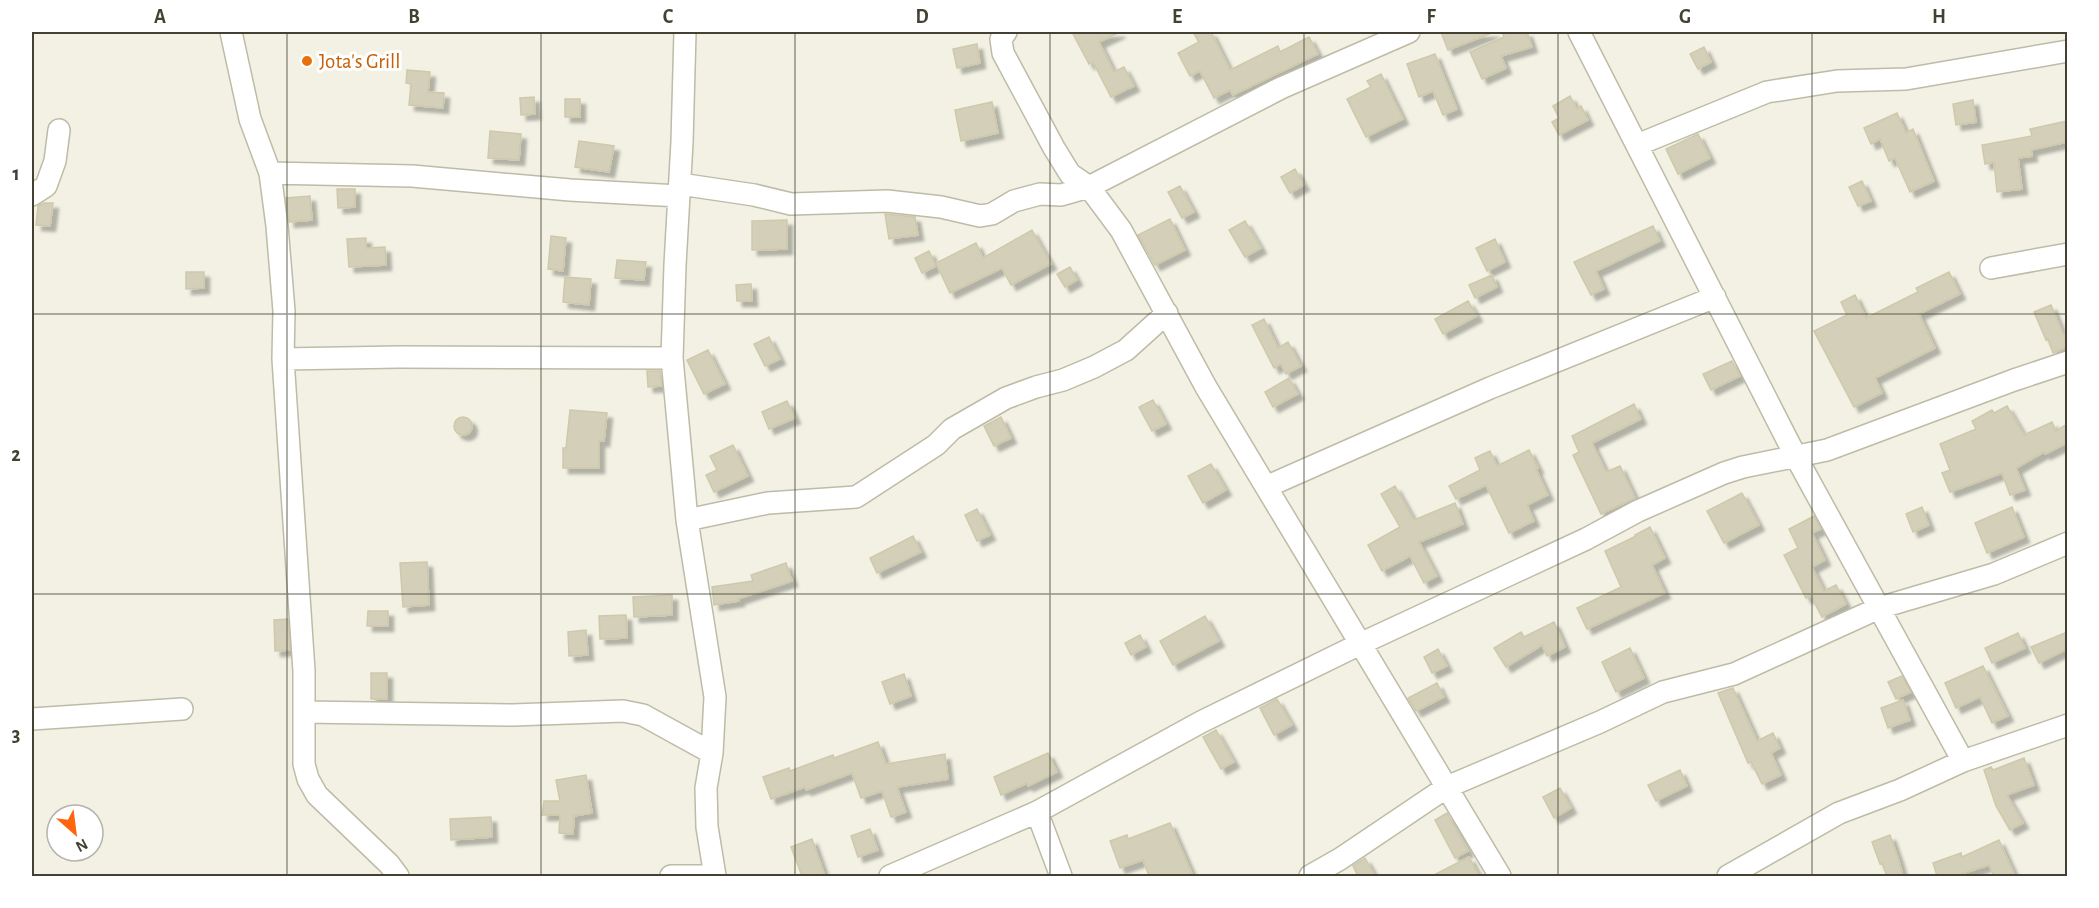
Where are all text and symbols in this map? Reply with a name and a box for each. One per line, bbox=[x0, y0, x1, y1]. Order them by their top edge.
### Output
text: A bbox=[154, 7, 166, 27]
text: B bbox=[408, 7, 420, 27]
text: C bbox=[663, 7, 674, 27]
text: D bbox=[915, 7, 929, 27]
text: E bbox=[1172, 7, 1182, 27]
text: F bbox=[1426, 7, 1436, 27]
text: G bbox=[1679, 7, 1691, 27]
text: H bbox=[1932, 7, 1946, 27]
place label: Jota's Grill bbox=[319, 51, 400, 72]
marker: Jota's Grill bbox=[300, 54, 314, 68]
text: 1 bbox=[12, 164, 20, 184]
text: 2 bbox=[11, 445, 21, 465]
text: 3 bbox=[12, 725, 20, 745]
north arrow bbox=[45, 803, 105, 863]
text: N bbox=[73, 836, 90, 855]

